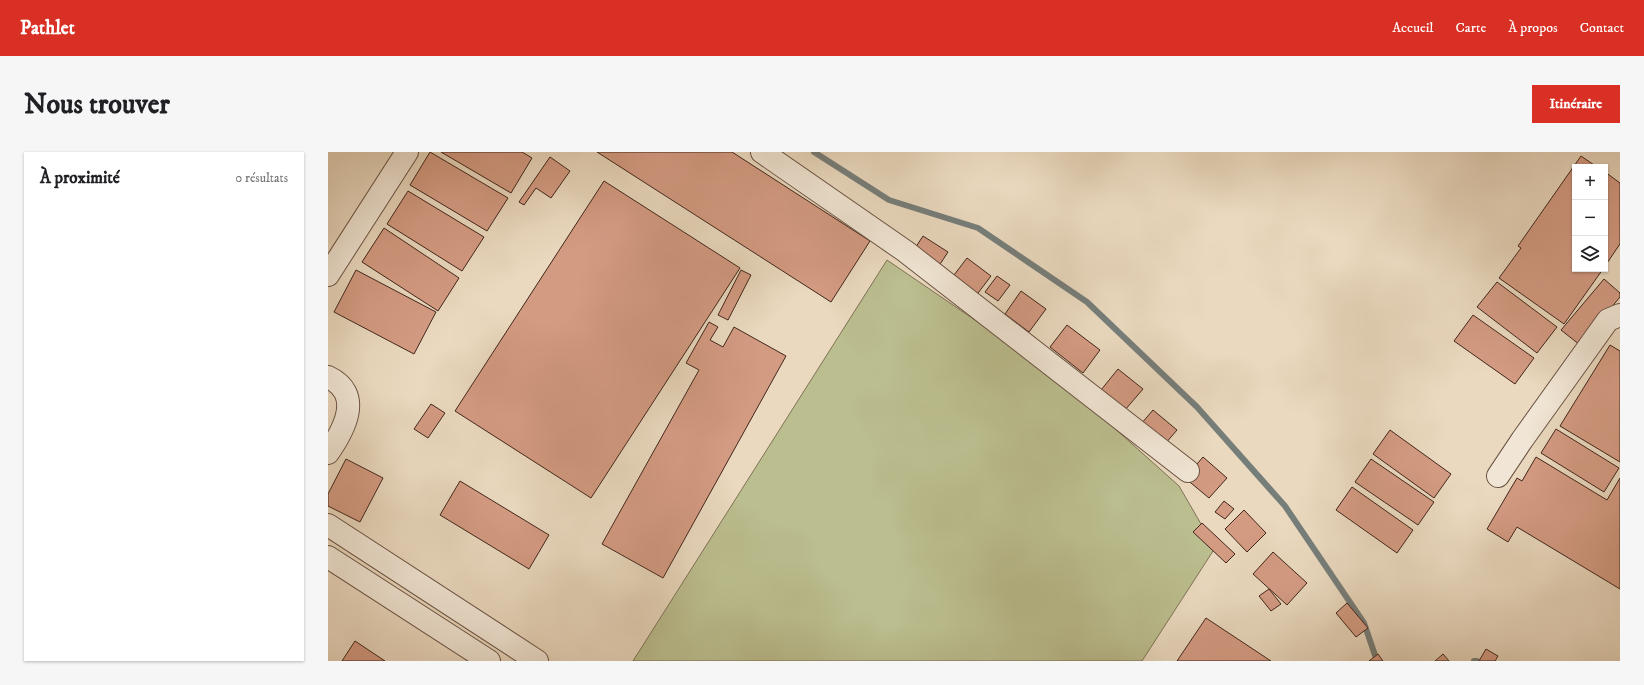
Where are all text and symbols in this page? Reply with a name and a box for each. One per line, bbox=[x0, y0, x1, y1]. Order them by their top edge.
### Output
text: Pathlet bbox=[20, 17, 75, 40]
text: Accueil bbox=[1392, 19, 1434, 37]
text: Carte bbox=[1456, 19, 1486, 37]
text: À propos bbox=[1508, 19, 1558, 37]
text: Contact bbox=[1580, 19, 1624, 37]
button: Itinéraire bbox=[1532, 85, 1620, 123]
text: Nous trouver bbox=[24, 87, 170, 122]
map controls bbox=[1572, 164, 1608, 272]
button: + bbox=[1572, 164, 1608, 200]
text: À proximité bbox=[40, 167, 120, 189]
text: 0 résultats bbox=[235, 170, 288, 186]
button: − bbox=[1572, 200, 1608, 236]
button: layers bbox=[1572, 236, 1608, 272]

